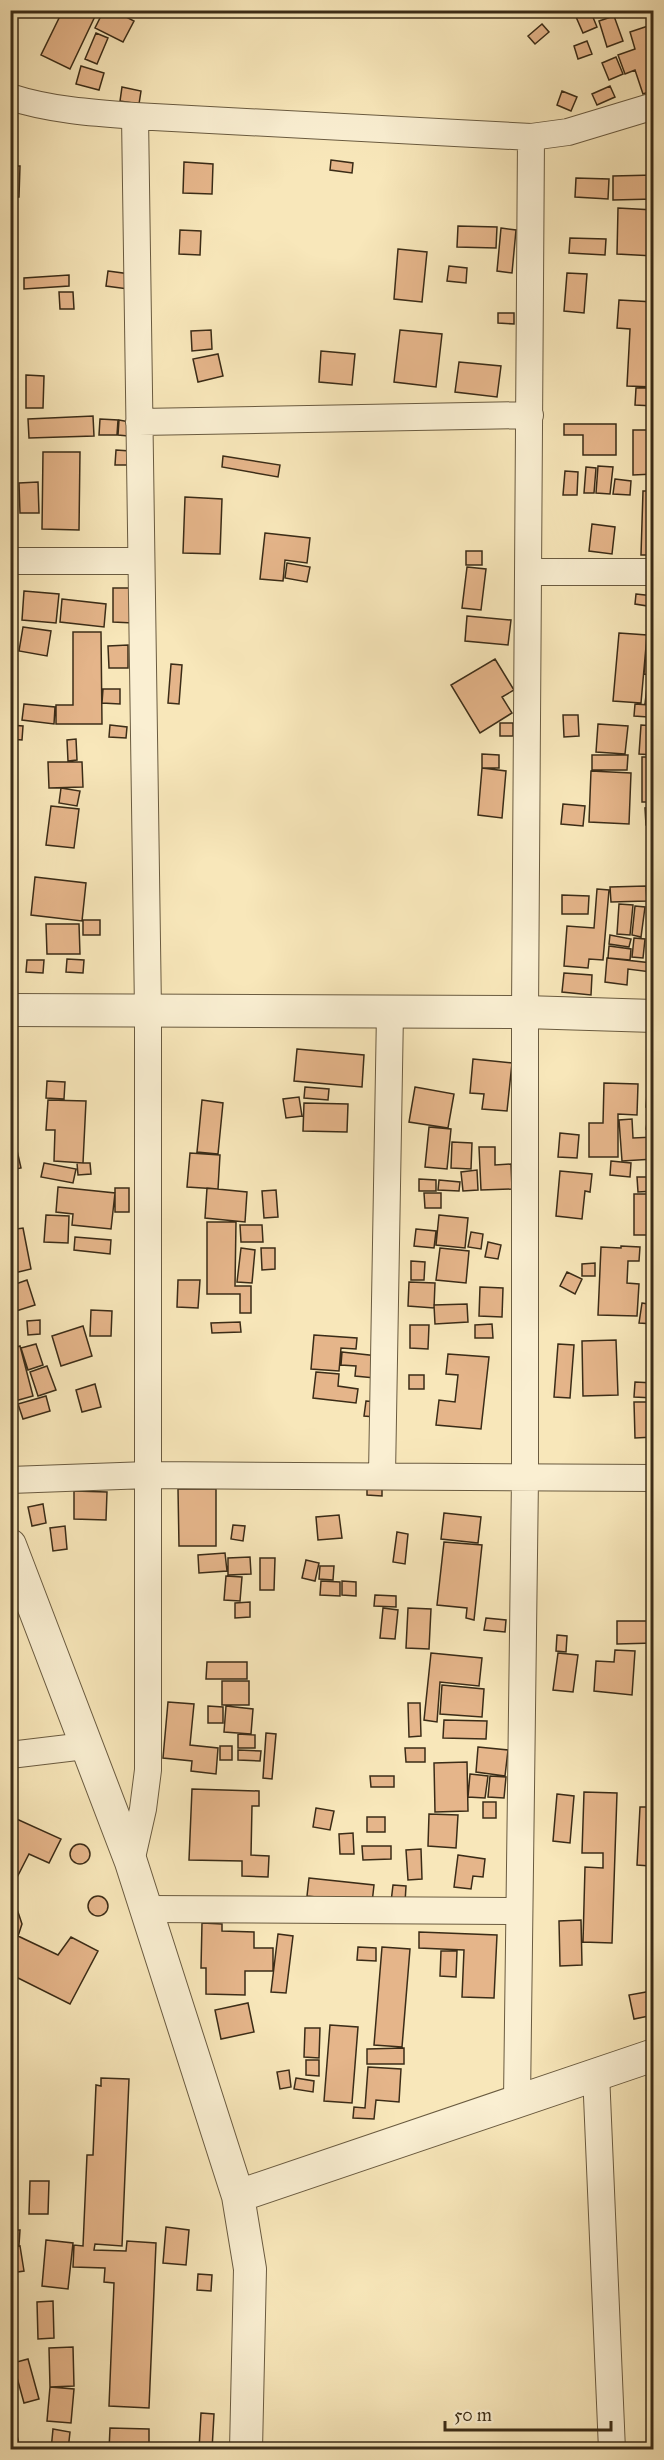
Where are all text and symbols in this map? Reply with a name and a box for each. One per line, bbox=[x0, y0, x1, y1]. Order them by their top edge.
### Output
scale bar bbox=[445, 2394, 612, 2432]
text: 50 m bbox=[454, 2404, 492, 2426]

